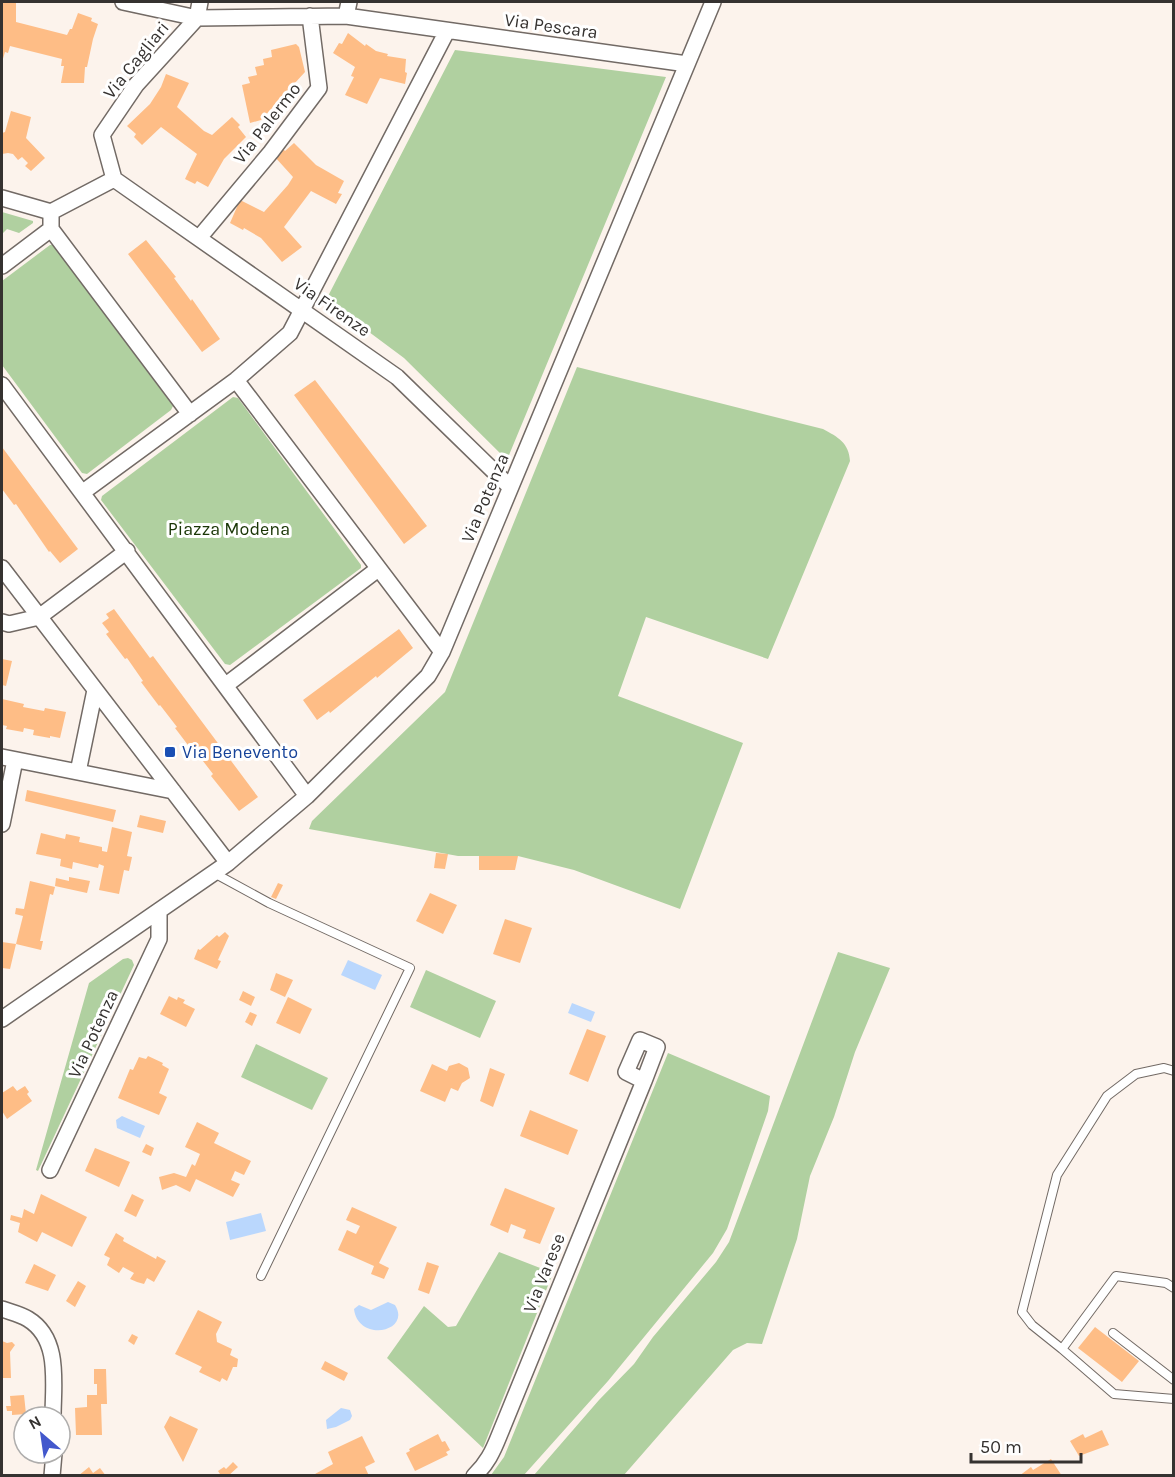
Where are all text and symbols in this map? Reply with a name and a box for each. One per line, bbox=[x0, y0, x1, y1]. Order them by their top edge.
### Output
street label: Via Pescara bbox=[503, 9, 599, 43]
street label: Via Cagliari bbox=[98, 17, 174, 103]
street label: Via Palermo bbox=[228, 78, 306, 168]
street label: Via Firenze bbox=[289, 273, 375, 341]
street label: Via Potenza bbox=[456, 450, 514, 546]
park label: Piazza Modena bbox=[168, 518, 290, 540]
place label: Via Benevento bbox=[182, 741, 298, 763]
marker: Via Benevento bbox=[163, 745, 177, 759]
street label: Via Potenza bbox=[63, 986, 123, 1082]
street label: Via Varese bbox=[518, 1230, 570, 1316]
north arrow bbox=[12, 1405, 72, 1465]
text: N bbox=[25, 1411, 45, 1433]
scale bar bbox=[971, 1426, 1080, 1464]
text: 50 m bbox=[980, 1436, 1022, 1458]

